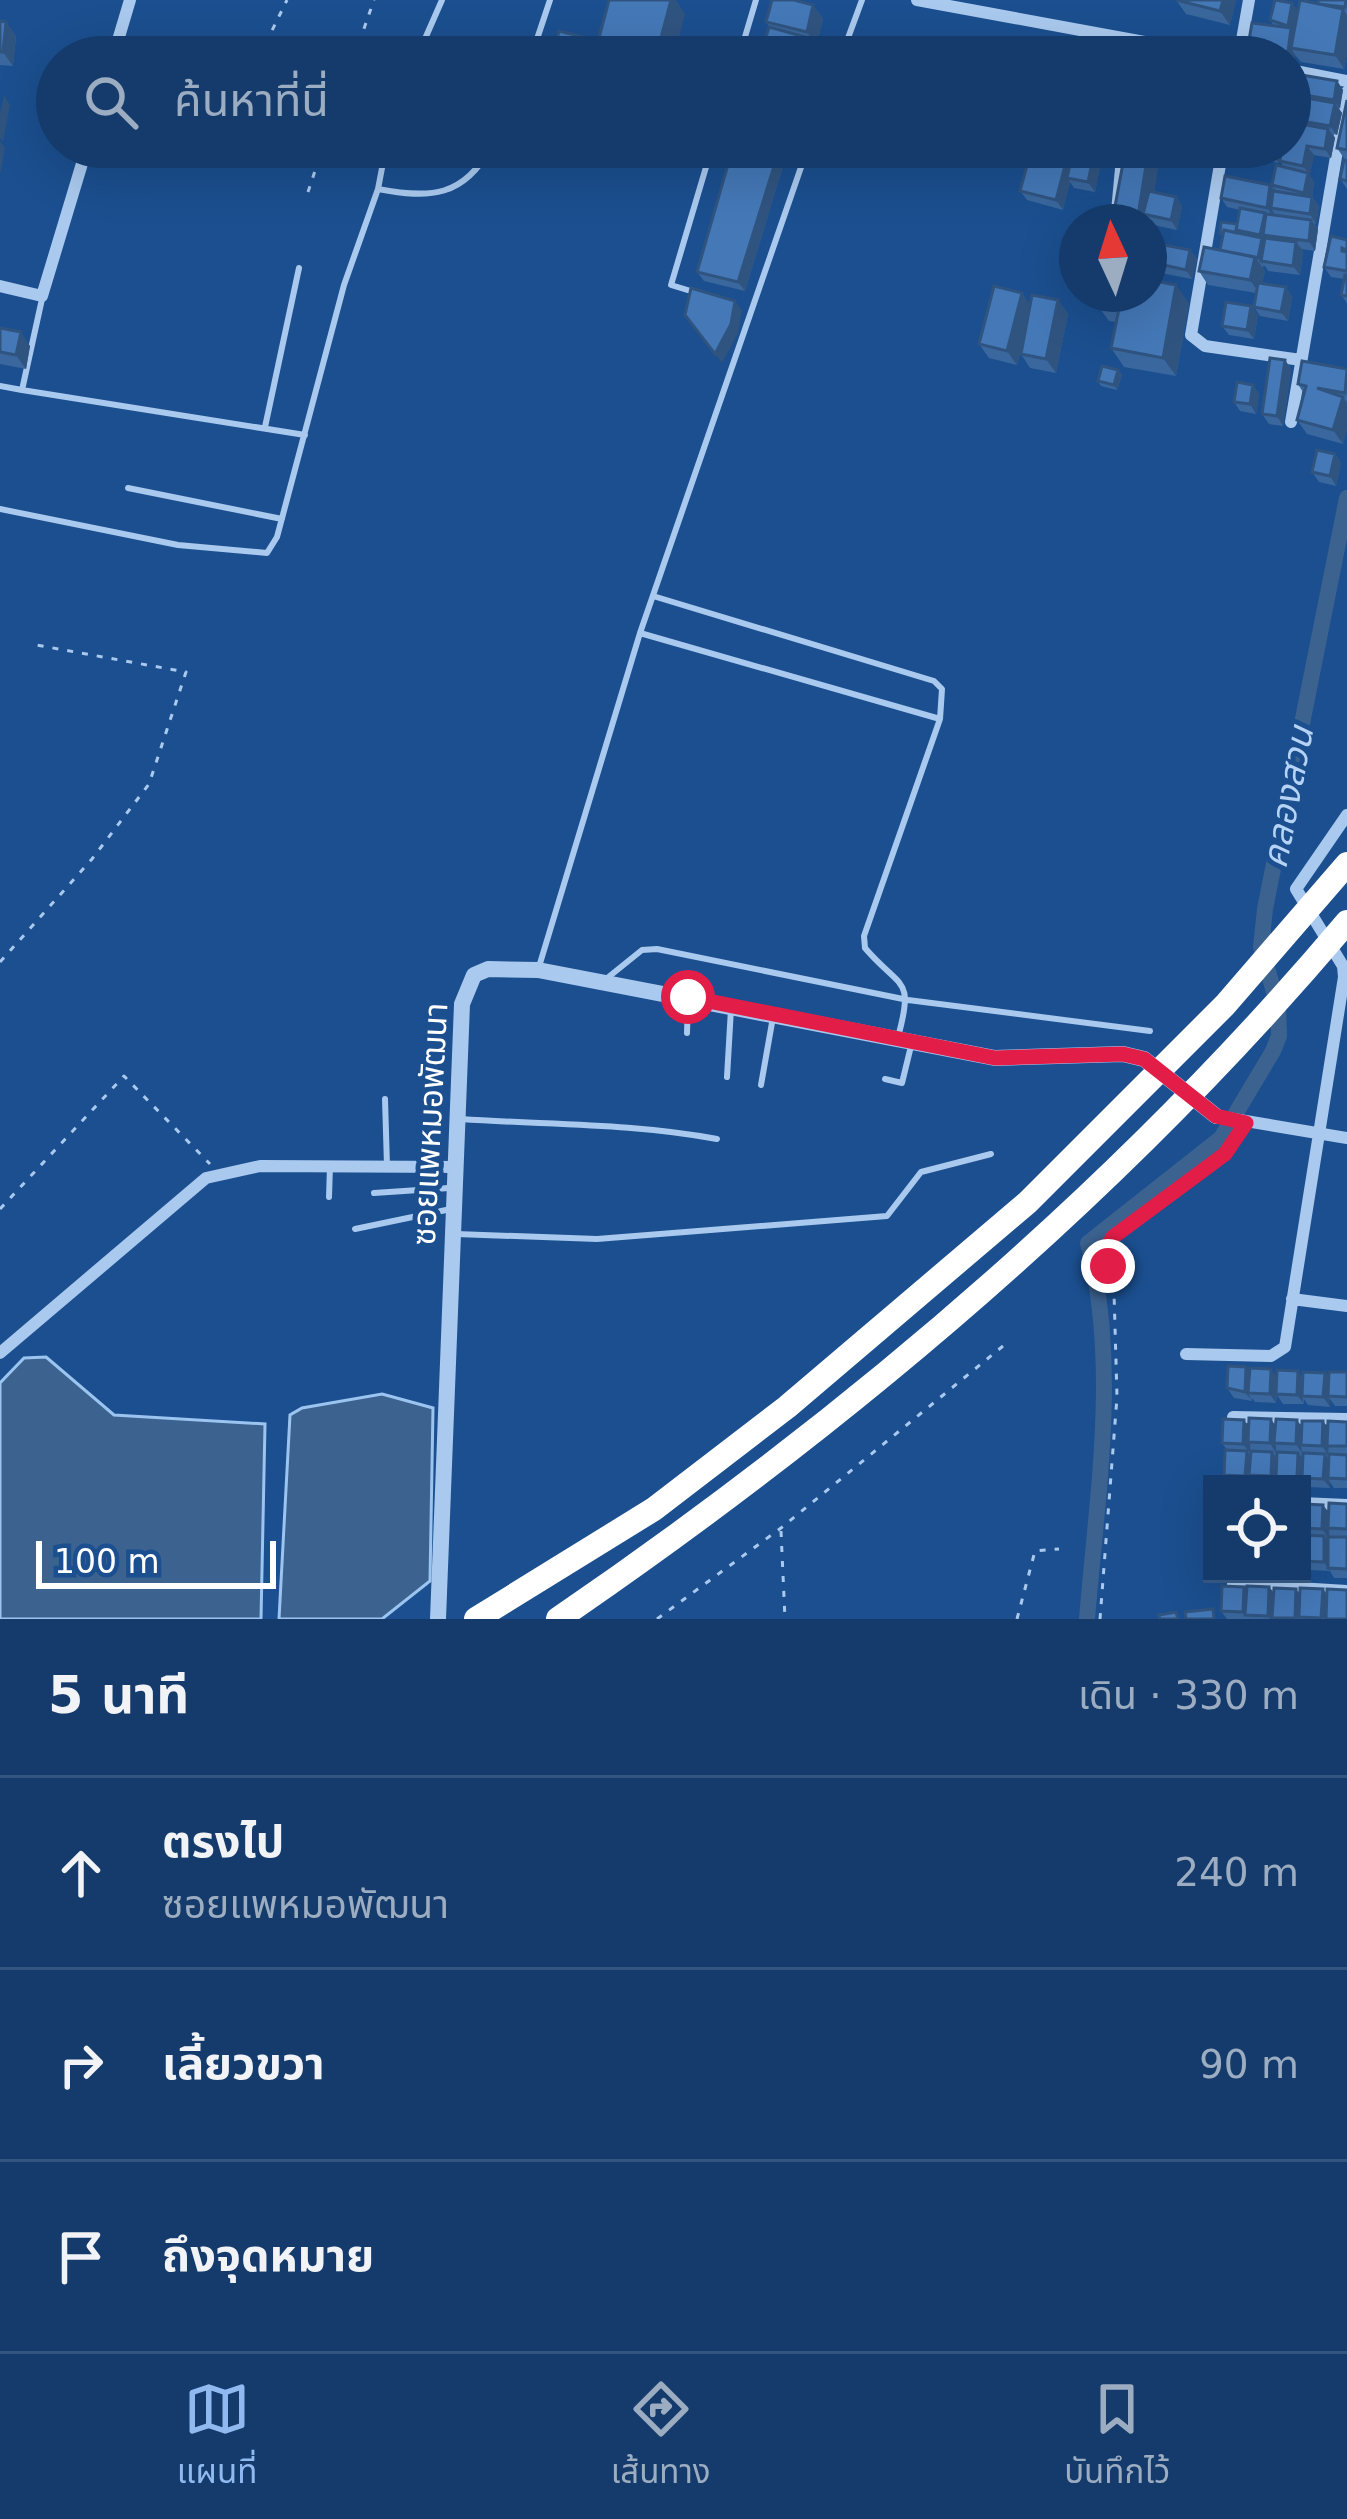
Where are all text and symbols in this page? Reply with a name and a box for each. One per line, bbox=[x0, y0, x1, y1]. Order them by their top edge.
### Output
search box bbox=[36, 36, 1311, 168]
icon: search bbox=[78, 69, 144, 135]
text: ค้นหาที่นี่ bbox=[174, 74, 329, 127]
north arrow bbox=[1059, 204, 1167, 312]
water label: คลองสวน bbox=[1254, 721, 1322, 871]
route start bbox=[661, 970, 715, 1024]
street label: ซอยแพหมอพัฒนา bbox=[404, 1002, 455, 1246]
route end bbox=[1081, 1239, 1135, 1293]
map controls bbox=[1203, 1475, 1311, 1583]
button: locate bbox=[1203, 1475, 1311, 1583]
scale bar bbox=[36, 1535, 276, 1588]
text: 100 m bbox=[54, 1542, 160, 1581]
text: 5 นาที bbox=[48, 1666, 189, 1725]
text: เดิน · 330 m bbox=[1078, 1673, 1299, 1718]
text: ตรงไป bbox=[162, 1815, 284, 1868]
icon: ahead bbox=[48, 1840, 114, 1906]
text: 240 m bbox=[1174, 1850, 1299, 1895]
text: ซอยแพหมอพัฒนา bbox=[162, 1882, 449, 1927]
icon: right bbox=[48, 2032, 114, 2098]
text: เลี้ยวขวา bbox=[162, 2037, 325, 2090]
text: 90 m bbox=[1199, 2042, 1299, 2087]
icon: arrive bbox=[48, 2224, 114, 2290]
text: ถึงจุดหมาย bbox=[162, 2229, 374, 2282]
tab: แผนที่ bbox=[177, 2376, 257, 2498]
tab: เส้นทาง bbox=[611, 2376, 711, 2498]
tab: บันทึกไว้ bbox=[1064, 2376, 1170, 2498]

